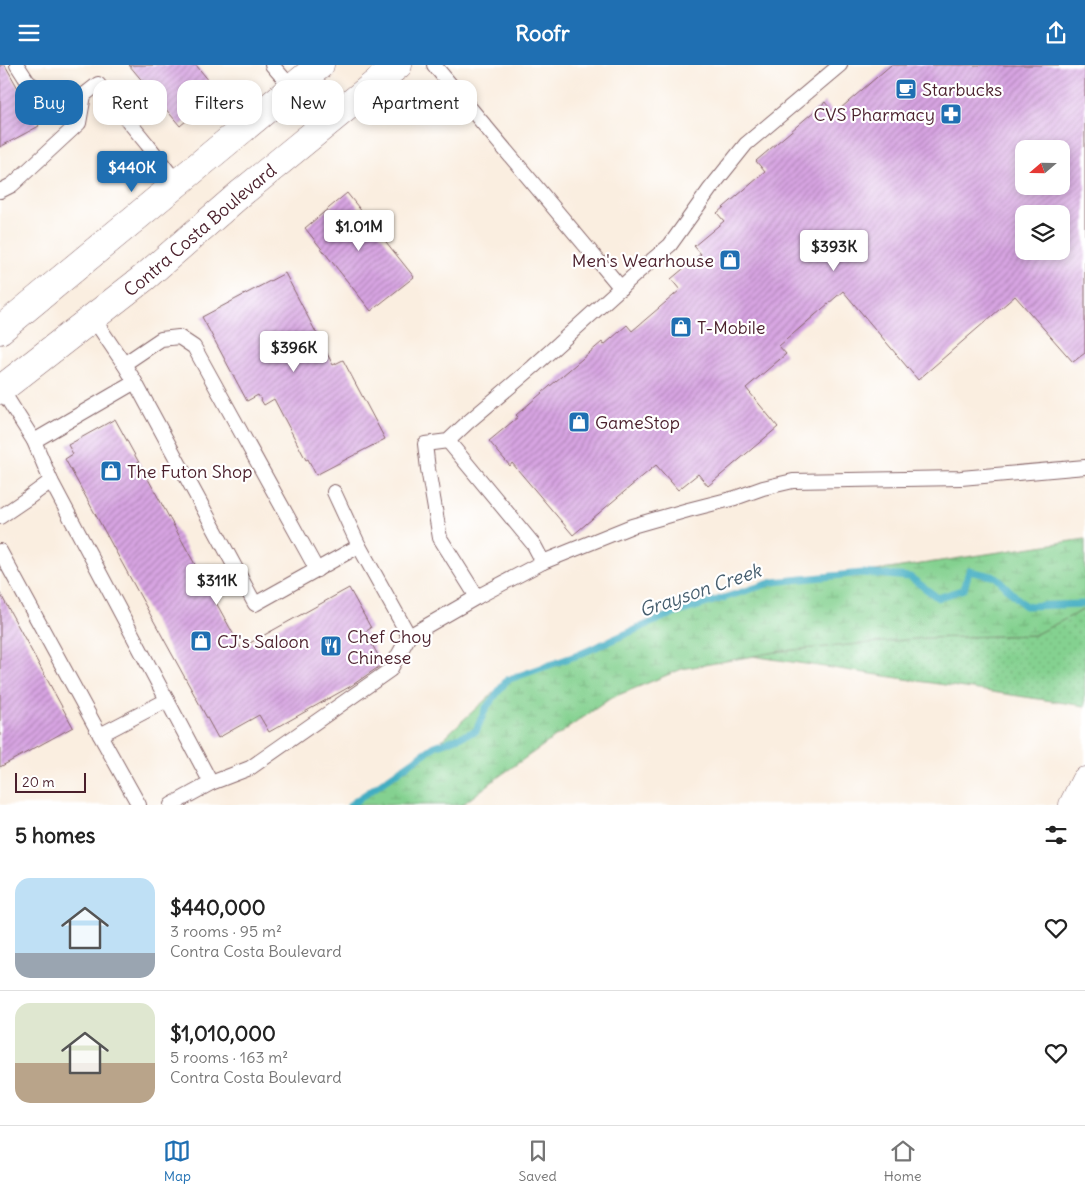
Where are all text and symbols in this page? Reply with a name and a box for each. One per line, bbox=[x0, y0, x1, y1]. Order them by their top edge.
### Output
icon: menu bbox=[15, 19, 43, 47]
text: Roofr bbox=[515, 19, 570, 47]
icon: share bbox=[1042, 19, 1070, 47]
cafe icon: Starbucks bbox=[894, 77, 918, 101]
place label: Starbucks bbox=[922, 78, 1002, 101]
chip: Buy bbox=[15, 80, 83, 125]
chip: Rent bbox=[93, 80, 167, 125]
chip: Filters bbox=[177, 80, 262, 125]
chip: New bbox=[272, 80, 344, 125]
chip: Apartment bbox=[354, 80, 477, 125]
pharmacy icon: CVS Pharmacy bbox=[939, 102, 963, 126]
place label: CVS Pharmacy bbox=[813, 103, 935, 126]
north arrow bbox=[1015, 140, 1070, 195]
map controls bbox=[1015, 140, 1070, 260]
pin: $440K bbox=[97, 151, 167, 193]
text: $440K bbox=[108, 157, 156, 177]
street label: Contra Costa Boulevard bbox=[119, 158, 281, 301]
button: layers bbox=[1015, 205, 1070, 260]
pin: $1.01M bbox=[318, 209, 400, 252]
text: $1.01M bbox=[335, 216, 383, 236]
pin: $393K bbox=[799, 229, 869, 272]
text: $393K bbox=[811, 236, 857, 256]
shop icon: Men's Wearhouse bbox=[718, 248, 742, 272]
place label: Men's Wearhouse bbox=[572, 249, 714, 272]
shop icon: T-Mobile bbox=[669, 315, 693, 339]
place label: T-Mobile bbox=[697, 316, 766, 339]
pin: $396K bbox=[259, 331, 329, 373]
text: $396K bbox=[271, 337, 317, 357]
shop icon: GameStop bbox=[567, 410, 591, 434]
place label: GameStop bbox=[595, 411, 680, 434]
shop icon: The Futon Shop bbox=[99, 459, 123, 483]
place label: The Futon Shop bbox=[127, 460, 252, 483]
water label: Grayson Creek bbox=[636, 557, 765, 622]
pin: $311K bbox=[182, 563, 252, 606]
text: $311K bbox=[197, 570, 237, 590]
place label: Chef Choy Chinese bbox=[347, 625, 432, 669]
shop icon: CJ's Saloon bbox=[189, 629, 213, 653]
place label: CJ's Saloon bbox=[217, 630, 309, 653]
restaurant icon: Chef Choy Chinese bbox=[319, 634, 343, 658]
scale bar bbox=[15, 770, 86, 793]
text: 20 m bbox=[22, 773, 55, 791]
icon: filters bbox=[1042, 821, 1070, 849]
text: 5 homes bbox=[15, 822, 95, 849]
text: $440,000 bbox=[170, 894, 266, 921]
icon: home bbox=[55, 898, 115, 958]
icon: heart bbox=[1042, 914, 1070, 942]
text: 3 rooms · 95 m² bbox=[170, 921, 282, 941]
text: Contra Costa Boulevard bbox=[170, 941, 342, 961]
text: $1,010,000 bbox=[170, 1020, 276, 1047]
icon: home bbox=[55, 1023, 115, 1083]
icon: heart bbox=[1042, 1039, 1070, 1067]
text: 5 rooms · 163 m² bbox=[170, 1047, 288, 1067]
text: Contra Costa Boulevard bbox=[170, 1067, 342, 1087]
tab: Map bbox=[163, 1137, 191, 1185]
tab: Saved bbox=[518, 1137, 557, 1185]
tab: Home bbox=[884, 1137, 921, 1185]

